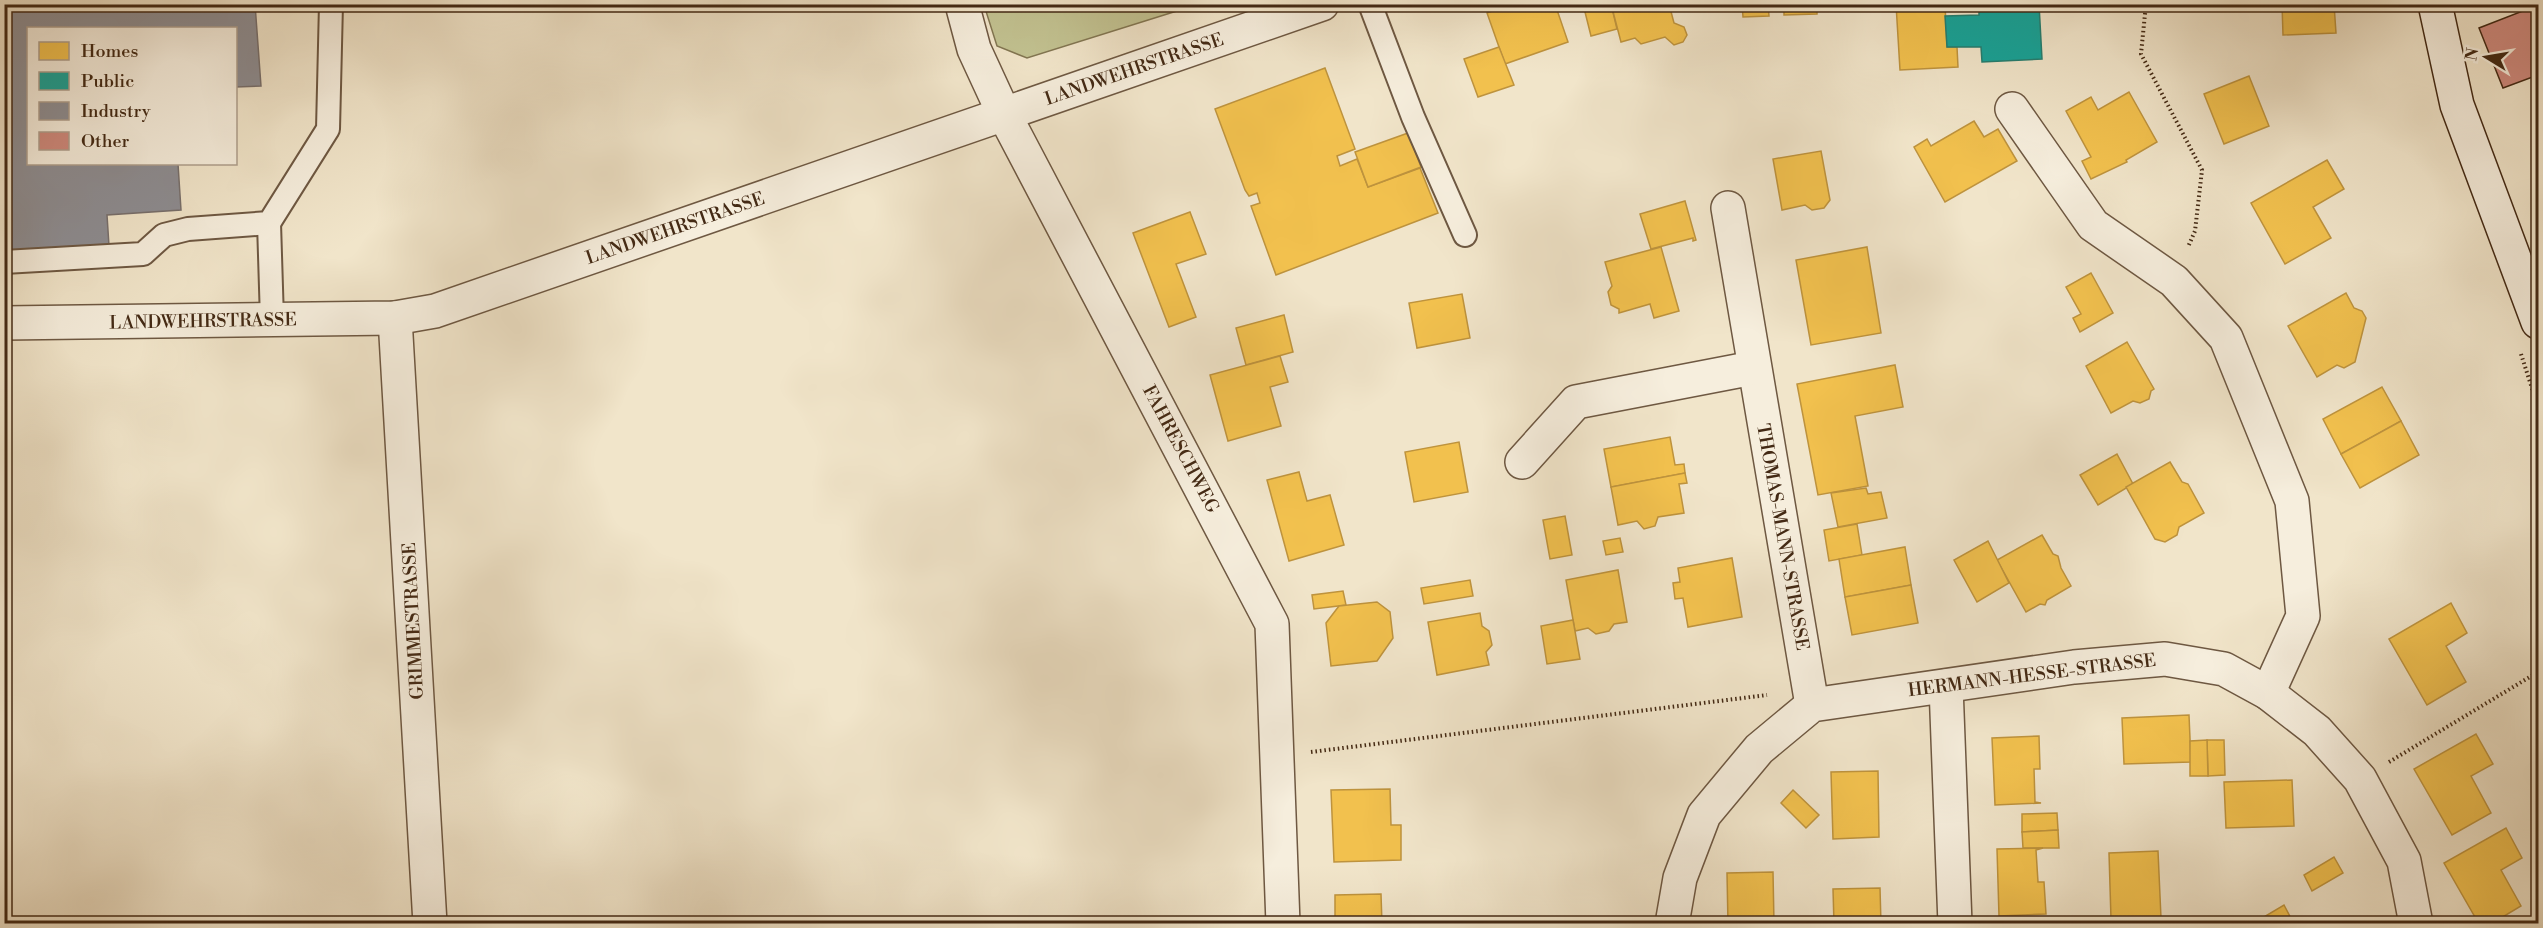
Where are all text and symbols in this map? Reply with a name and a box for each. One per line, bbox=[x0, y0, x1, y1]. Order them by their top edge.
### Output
legend bbox=[27, 27, 237, 165]
north arrow bbox=[2456, 27, 2516, 87]
street label: LANDWEHRSTRASSE bbox=[1042, 28, 1227, 111]
text: Homes bbox=[81, 40, 138, 63]
text: N bbox=[2461, 46, 2483, 62]
text: Public bbox=[81, 70, 134, 93]
text: Industry bbox=[81, 100, 151, 123]
text: Other bbox=[81, 130, 129, 153]
street label: LANDWEHRSTRASSE bbox=[583, 187, 768, 270]
street label: LANDWEHRSTRASSE bbox=[109, 308, 297, 335]
street label: FAHRESCHWEG bbox=[1137, 381, 1224, 518]
street label: THOMAS-MANN-STRASSE bbox=[1751, 422, 1814, 652]
street label: GRIMMESTRASSE bbox=[398, 542, 429, 700]
street label: HERMANN-HESSE-STRASSE bbox=[1907, 649, 2157, 702]

